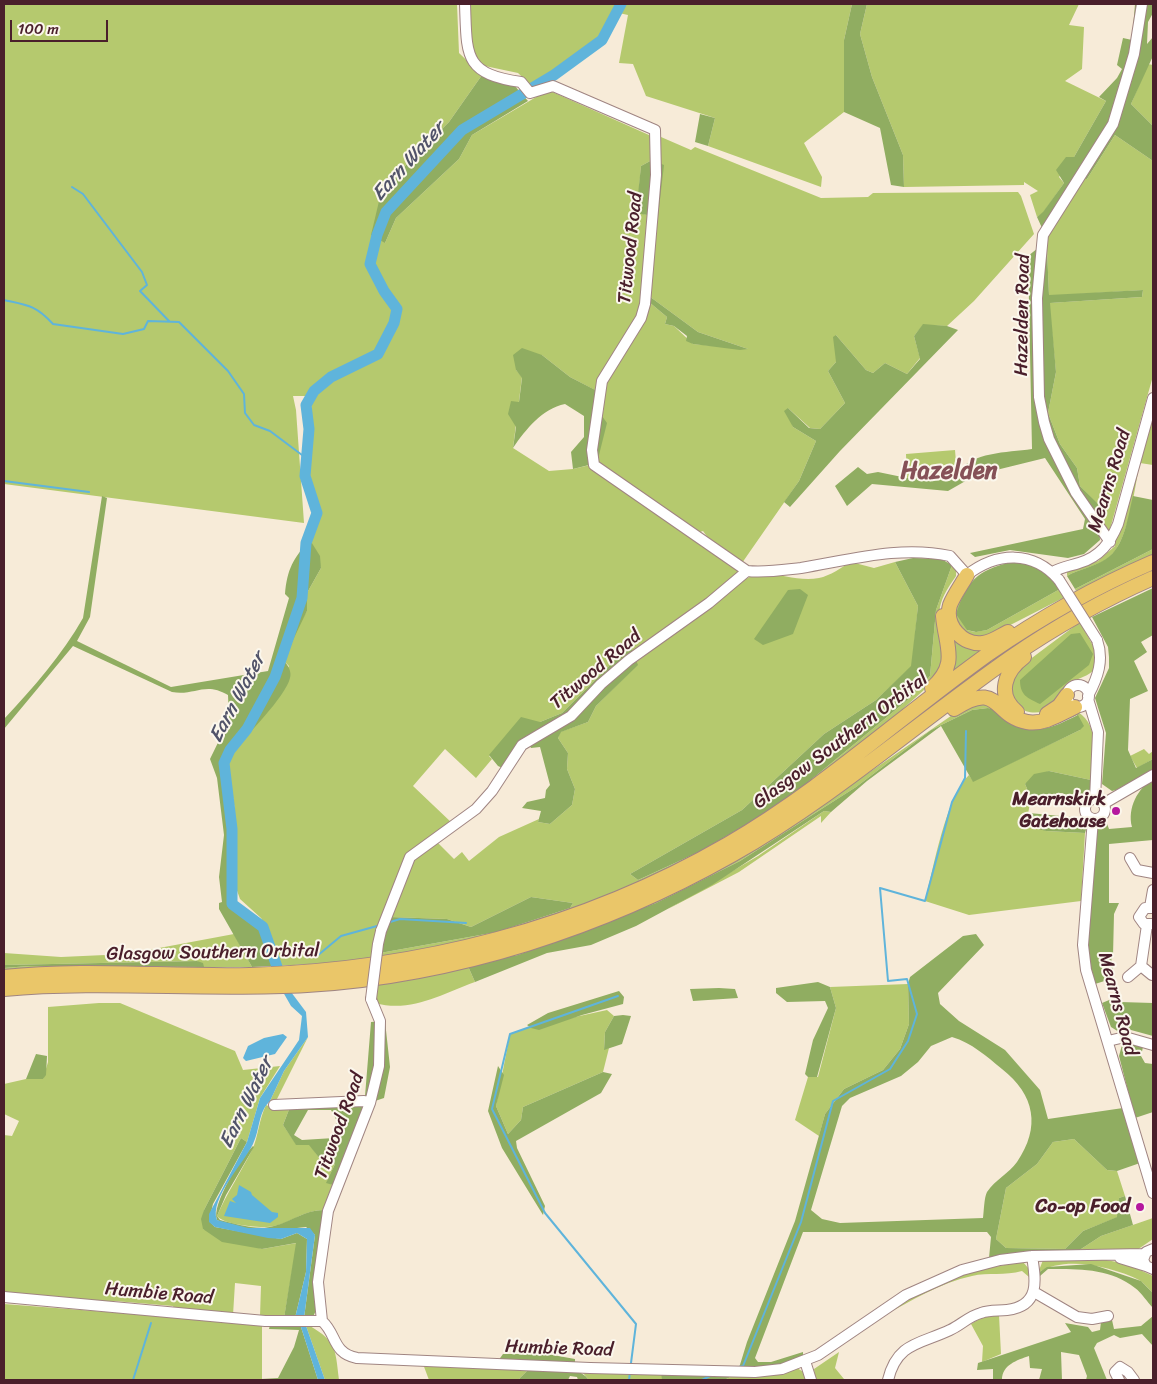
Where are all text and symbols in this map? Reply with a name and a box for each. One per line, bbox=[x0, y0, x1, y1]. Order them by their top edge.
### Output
scale bar bbox=[12, 10, 110, 42]
text: 100 m bbox=[18, 16, 59, 42]
water label: Earn Water bbox=[367, 118, 451, 206]
street label: Titwood Road bbox=[614, 191, 648, 305]
street label: Hazelden Road bbox=[1011, 254, 1035, 376]
street label: Mearns Road bbox=[1084, 427, 1136, 535]
district label: Hazelden bbox=[901, 458, 997, 486]
street label: Titwood Road bbox=[546, 625, 646, 715]
water label: Earn Water bbox=[204, 649, 272, 747]
street label: Glasgow Southern Orbital bbox=[749, 668, 933, 814]
place label: Mearnskirk Gatehouse bbox=[1012, 789, 1106, 833]
marker: Mearnskirk Gatehouse bbox=[1110, 805, 1122, 817]
street label: Glasgow Southern Orbital bbox=[106, 940, 320, 966]
street label: Mearns Road bbox=[1092, 950, 1142, 1058]
water label: Earn Water bbox=[215, 1054, 279, 1152]
street label: Titwood Road bbox=[310, 1069, 370, 1183]
place label: Co-op Food bbox=[1035, 1196, 1130, 1218]
marker: Co-op Food bbox=[1134, 1201, 1146, 1213]
street label: Humbie Road bbox=[104, 1278, 214, 1310]
street label: Humbie Road bbox=[504, 1336, 614, 1362]

